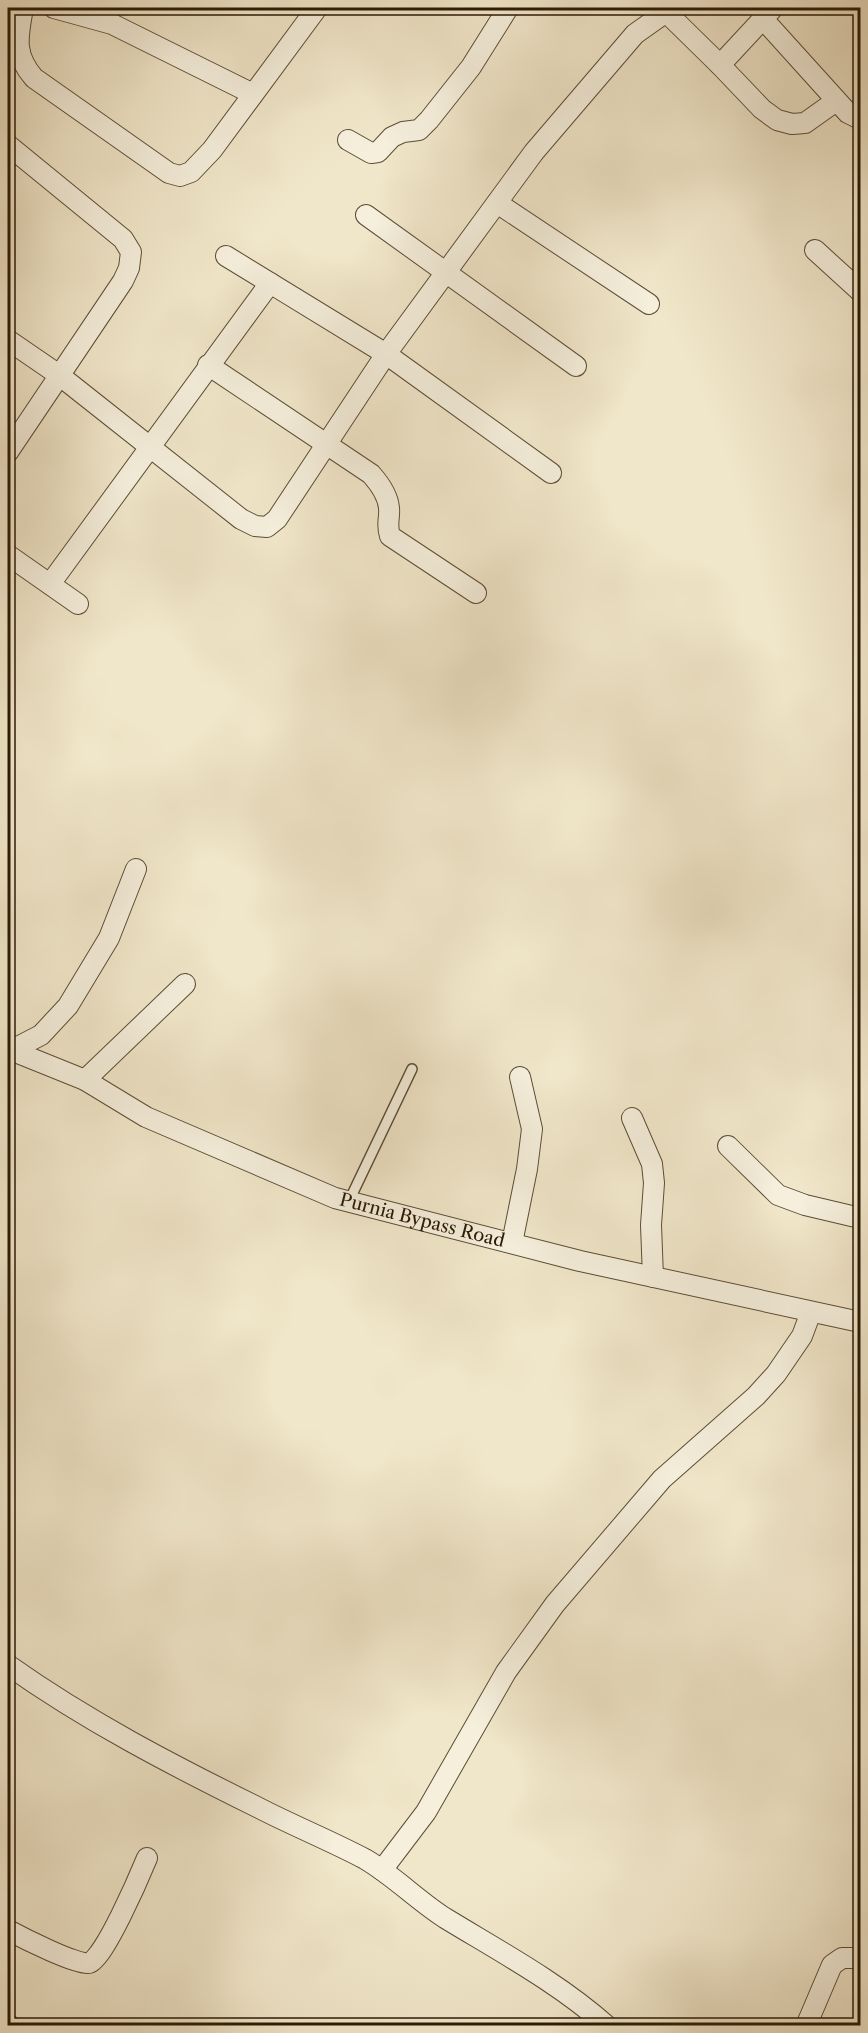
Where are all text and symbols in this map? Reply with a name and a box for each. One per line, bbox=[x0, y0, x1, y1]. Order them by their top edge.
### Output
street label: Purnia Bypass Road bbox=[337, 1189, 507, 1252]

